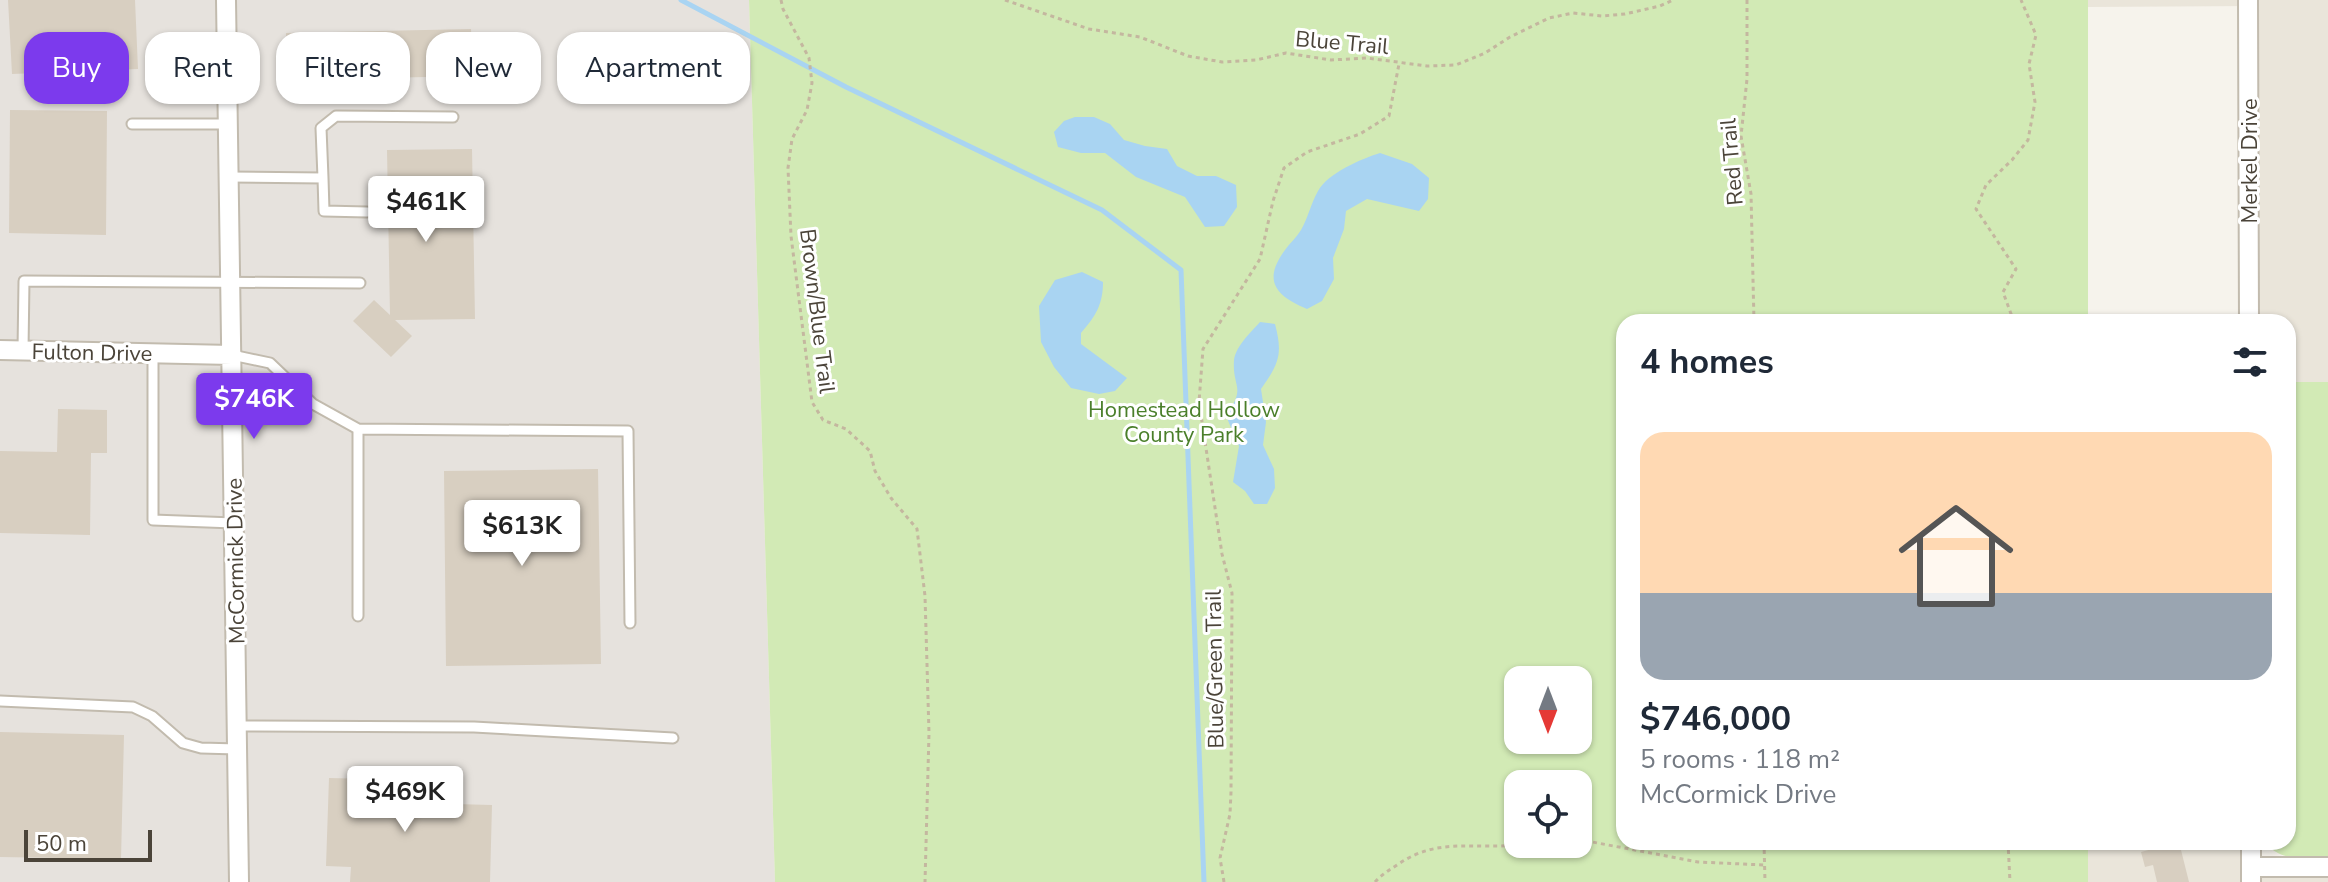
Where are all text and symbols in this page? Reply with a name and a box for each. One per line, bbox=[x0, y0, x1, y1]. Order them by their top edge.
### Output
street label: Blue Trail bbox=[1294, 24, 1390, 62]
chip: Buy bbox=[24, 32, 129, 104]
chip: Rent bbox=[145, 32, 260, 104]
chip: Filters bbox=[276, 32, 410, 104]
chip: New bbox=[426, 32, 541, 104]
chip: Apartment bbox=[557, 32, 750, 104]
street label: Merkel Drive bbox=[2235, 98, 2265, 224]
street label: Red Trail bbox=[1713, 117, 1751, 207]
pin: $461K bbox=[370, 176, 482, 244]
text: $461K bbox=[386, 184, 466, 219]
street label: Brown/Blue Trail bbox=[792, 227, 842, 396]
street label: Fulton Drive bbox=[31, 337, 153, 369]
text: 4 homes bbox=[1640, 339, 1774, 385]
icon: filters bbox=[2228, 340, 2272, 384]
pin: $746K bbox=[198, 373, 310, 441]
text: $746K bbox=[214, 381, 294, 416]
park label: Homestead Hollow County Park bbox=[1088, 395, 1280, 450]
street label: McCormick Drive bbox=[220, 478, 252, 644]
icon: home bbox=[1884, 484, 2028, 628]
pin: $613K bbox=[466, 500, 578, 568]
text: $613K bbox=[482, 508, 562, 543]
street label: Blue/Green Trail bbox=[1199, 589, 1231, 749]
north arrow bbox=[1504, 666, 1592, 754]
map controls bbox=[1504, 666, 1592, 858]
text: $746,000 bbox=[1640, 696, 1791, 742]
text: 5 rooms · 118 m² bbox=[1640, 742, 1840, 777]
pin: $469K bbox=[349, 766, 461, 834]
button: locate bbox=[1504, 770, 1592, 858]
text: $469K bbox=[365, 774, 445, 809]
text: McCormick Drive bbox=[1640, 777, 1836, 812]
scale bar bbox=[24, 826, 152, 862]
text: 50 m bbox=[36, 829, 87, 859]

